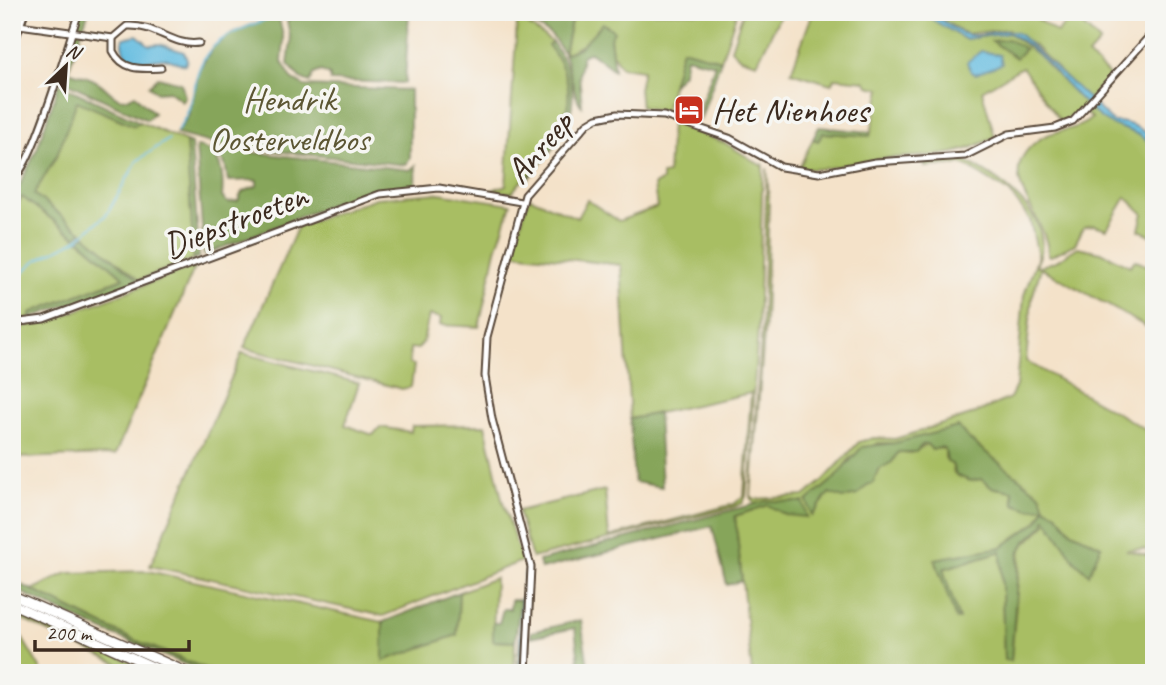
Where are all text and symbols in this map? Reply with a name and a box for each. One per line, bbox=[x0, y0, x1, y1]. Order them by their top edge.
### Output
north arrow bbox=[32, 32, 102, 102]
text: N bbox=[62, 38, 86, 66]
park label: Hendrik Oosterveldbos bbox=[209, 77, 372, 162]
place label: Het Nienhoes bbox=[712, 88, 871, 133]
hotel icon: Het Nienhoes bbox=[672, 93, 706, 127]
street label: Anreep bbox=[496, 100, 585, 193]
street label: Diepstroeten bbox=[157, 172, 316, 268]
scale bar bbox=[35, 608, 189, 652]
text: 200 m bbox=[46, 620, 93, 646]

